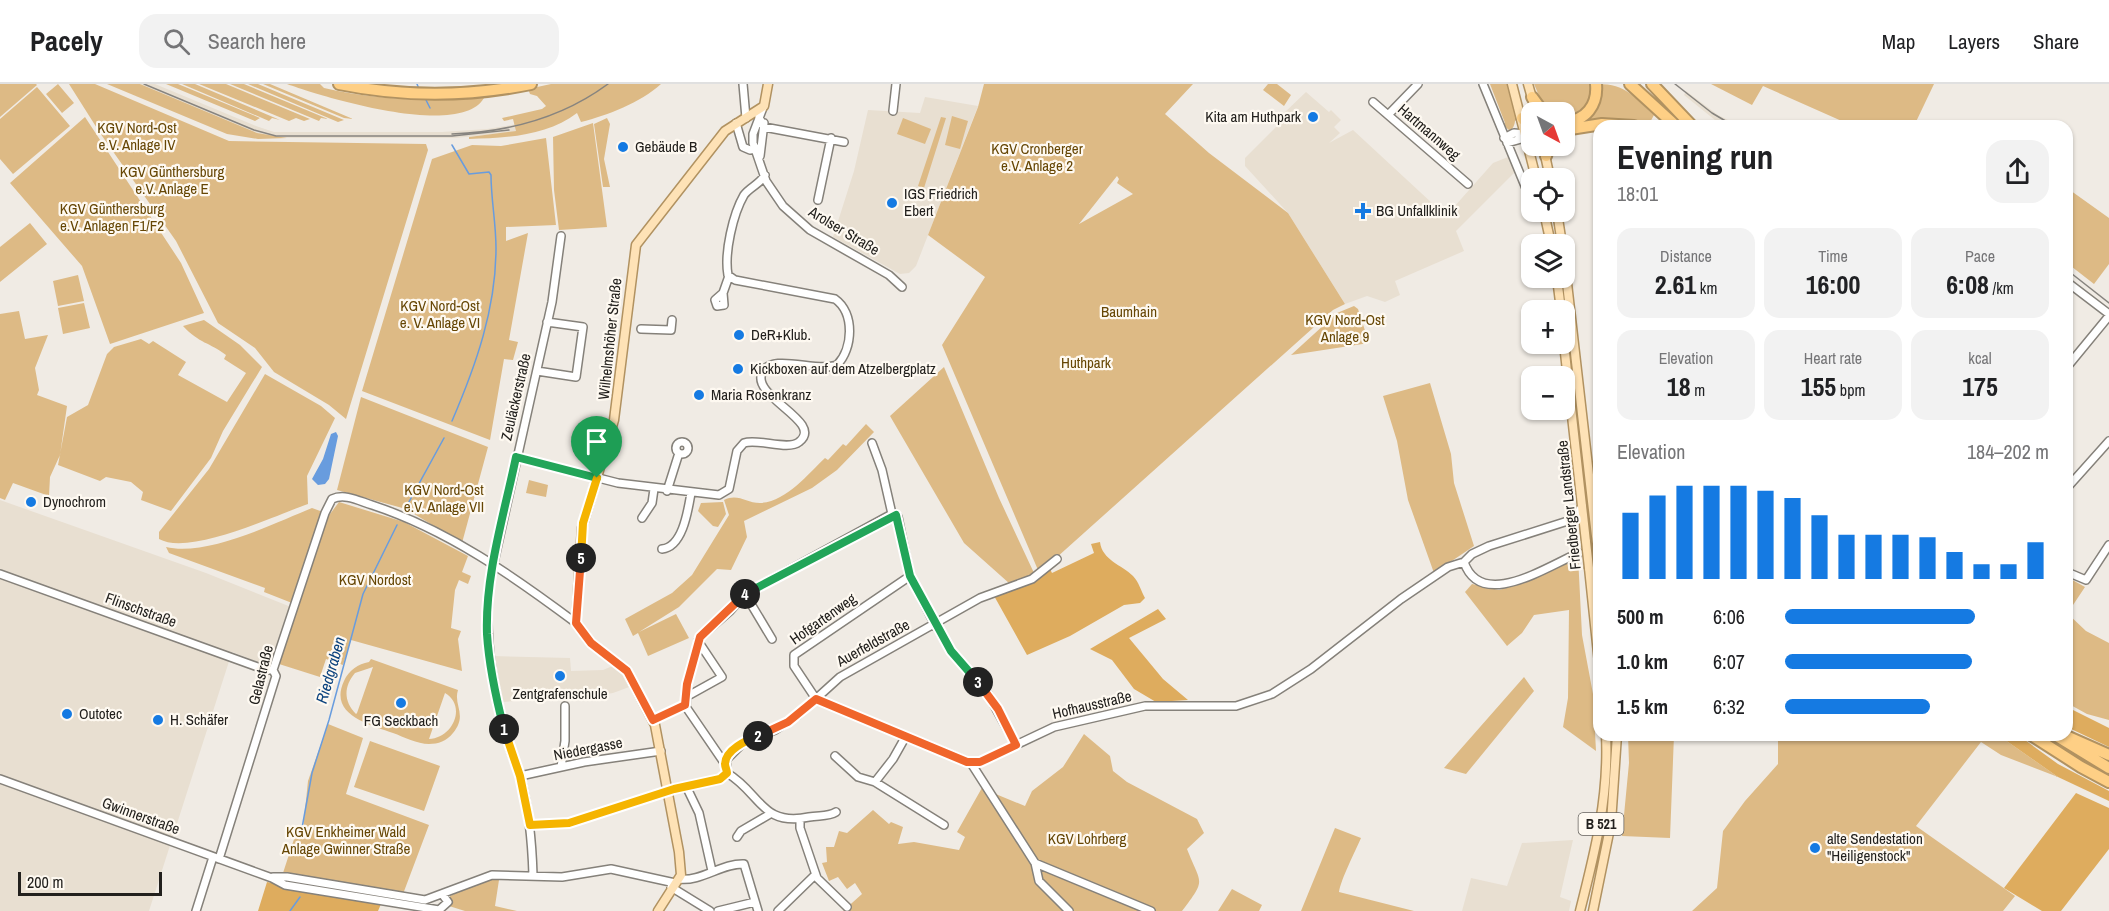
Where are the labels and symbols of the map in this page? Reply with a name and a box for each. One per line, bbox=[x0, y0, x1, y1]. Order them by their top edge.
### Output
street label: Hartmannweg bbox=[1394, 99, 1465, 165]
north arrow bbox=[1521, 102, 1575, 156]
place label: Kita am Huthpark bbox=[1205, 106, 1302, 127]
marker: Kita am Huthpark bbox=[1306, 110, 1320, 124]
park label: KGV Nord-Ost e.V. Anlage IV bbox=[97, 117, 177, 155]
place label: Gebäude B bbox=[635, 136, 697, 157]
park label: KGV Cronberger e.V. Anlage 2 bbox=[991, 138, 1083, 176]
marker: Gebäude B bbox=[616, 140, 630, 154]
park label: KGV Günthersburg e.V. Anlage E bbox=[120, 161, 224, 199]
place label: IGS Friedrich Ebert bbox=[904, 183, 978, 221]
marker: IGS Friedrich Ebert bbox=[885, 196, 899, 210]
park label: KGV Günthersburg e.V. Anlagen F1/F2 bbox=[60, 198, 164, 236]
place label: BG Unfallklinik bbox=[1376, 200, 1458, 221]
street label: Arolser Straße bbox=[804, 201, 884, 260]
marker: BG Unfallklinik bbox=[1354, 202, 1372, 220]
street label: Wilhelmshöher Straße bbox=[593, 277, 626, 401]
park label: KGV Nord-Ost e. V. Anlage VI bbox=[400, 295, 480, 333]
park label: Baumhain bbox=[1101, 301, 1157, 322]
park label: KGV Nord-Ost Anlage 9 bbox=[1305, 309, 1385, 347]
place label: DeR+Klub. bbox=[751, 324, 811, 345]
marker: DeR+Klub. bbox=[732, 328, 746, 342]
street label: Zeuläckerstraße bbox=[495, 351, 536, 443]
park label: Huthpark bbox=[1061, 352, 1112, 373]
place label: Kickboxen auf dem Atzelbergplatz bbox=[750, 358, 936, 379]
marker: Kickboxen auf dem Atzelbergplatz bbox=[731, 362, 745, 376]
place label: Maria Rosenkranz bbox=[711, 384, 812, 405]
marker: Maria Rosenkranz bbox=[692, 388, 706, 402]
pin bbox=[571, 416, 622, 478]
street label: Friedberger Landstraße bbox=[1551, 439, 1586, 571]
park label: KGV Nord-Ost e.V. Anlage VII bbox=[404, 479, 484, 517]
place label: Dynochrom bbox=[43, 491, 106, 512]
marker: Dynochrom bbox=[24, 495, 38, 509]
pin: 5 bbox=[566, 543, 596, 573]
park label: KGV Nordost bbox=[339, 569, 412, 590]
pin: 4 bbox=[730, 579, 760, 609]
street label: Flinschstraße bbox=[103, 587, 180, 632]
street label: Hofgartenweg bbox=[785, 588, 860, 649]
street label: Auerfeldstraße bbox=[832, 614, 913, 672]
water label: Riedgraben bbox=[310, 634, 350, 706]
street label: Gelastraße bbox=[243, 643, 278, 707]
pin: 3 bbox=[963, 667, 993, 697]
marker: Zentgrafenschule bbox=[553, 669, 567, 683]
place label: Zentgrafenschule bbox=[512, 683, 608, 704]
street label: Hofhausstraße bbox=[1050, 685, 1134, 724]
marker: FG Seckbach bbox=[394, 696, 408, 710]
place label: Outotec bbox=[79, 703, 122, 724]
marker: Outotec bbox=[60, 707, 74, 721]
place label: H. Schäfer bbox=[170, 709, 228, 730]
place label: FG Seckbach bbox=[364, 710, 438, 731]
marker: H. Schäfer bbox=[151, 713, 165, 727]
pin: 1 bbox=[489, 714, 519, 744]
pin: 2 bbox=[743, 721, 773, 751]
street label: Niedergasse bbox=[552, 732, 624, 765]
street label: Gwinnerstraße bbox=[99, 792, 183, 839]
road number: B 521 bbox=[1578, 813, 1624, 835]
park label: KGV Enkheimer Wald Anlage Gwinner Straße bbox=[281, 821, 410, 859]
park label: KGV Lohrberg bbox=[1048, 828, 1126, 849]
place label: alte Sendestation "Heiligenstock" bbox=[1827, 828, 1923, 866]
marker: alte Sendestation "Heiligenstock" bbox=[1808, 841, 1822, 855]
scale bar bbox=[18, 869, 162, 896]

